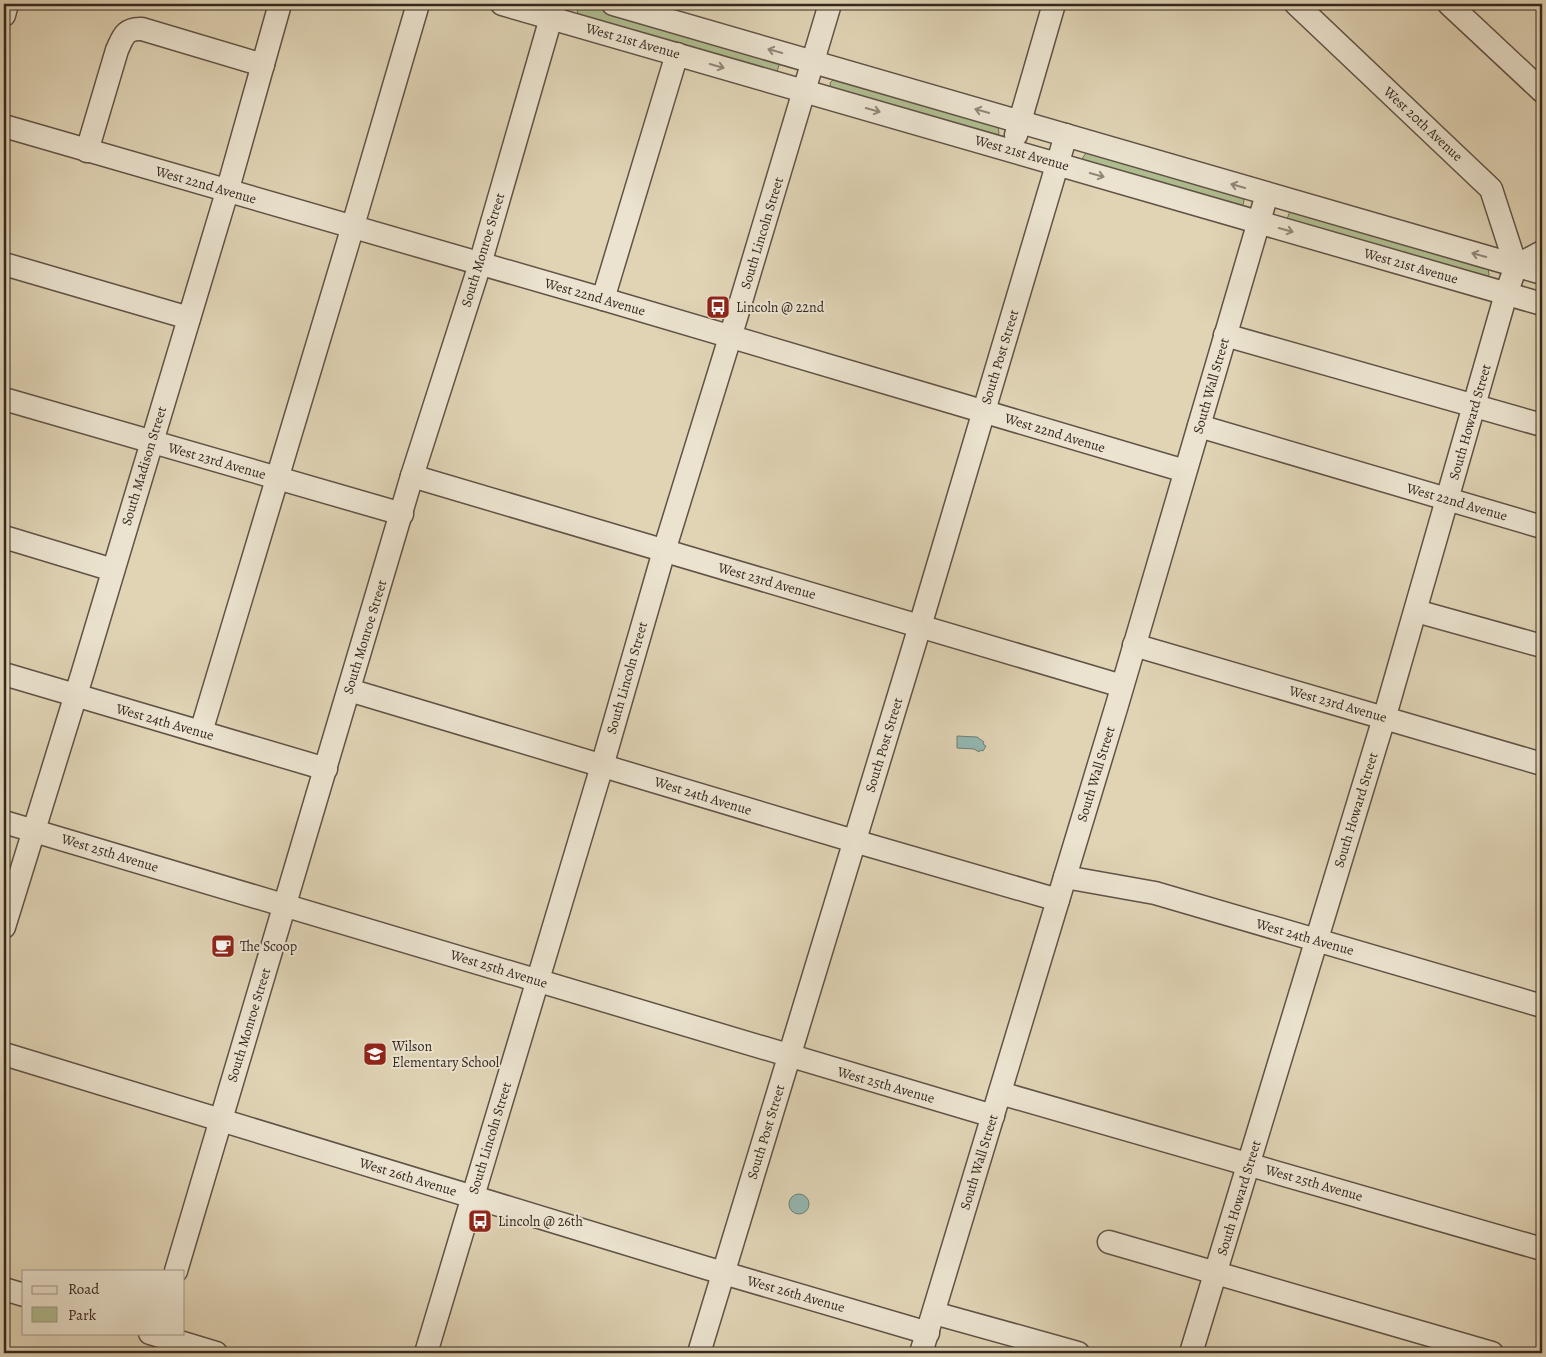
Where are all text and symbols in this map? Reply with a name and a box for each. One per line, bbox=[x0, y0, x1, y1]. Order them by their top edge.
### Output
street label: West 21st Avenue bbox=[583, 18, 682, 64]
one-way arrow bbox=[767, 46, 783, 56]
one-way arrow bbox=[709, 61, 725, 71]
street label: West 20th Avenue bbox=[1379, 82, 1467, 166]
one-way arrow bbox=[974, 105, 990, 115]
one-way arrow bbox=[865, 106, 881, 116]
street label: West 21st Avenue bbox=[972, 130, 1071, 176]
street label: West 22nd Avenue bbox=[152, 161, 259, 208]
one-way arrow bbox=[1088, 170, 1104, 180]
street label: South Lincoln Street bbox=[736, 174, 788, 291]
one-way arrow bbox=[1231, 180, 1247, 190]
street label: South Monroe Street bbox=[457, 190, 510, 309]
one-way arrow bbox=[1278, 226, 1294, 236]
street label: West 21st Avenue bbox=[1361, 243, 1460, 289]
one-way arrow bbox=[1471, 250, 1487, 260]
street label: West 22nd Avenue bbox=[541, 273, 648, 320]
bus stop icon: Lincoln @ 22nd bbox=[705, 294, 731, 320]
place label: Lincoln @ 22nd bbox=[736, 298, 825, 317]
street label: South Post Street bbox=[977, 307, 1024, 407]
street label: South Wall Street bbox=[1188, 335, 1234, 436]
street label: South Howard Street bbox=[1444, 361, 1496, 482]
street label: South Madison Street bbox=[117, 404, 171, 528]
street label: West 22nd Avenue bbox=[1001, 408, 1108, 457]
street label: West 23rd Avenue bbox=[165, 438, 268, 484]
street label: West 22nd Avenue bbox=[1403, 478, 1510, 525]
street label: West 23rd Avenue bbox=[715, 558, 818, 604]
street label: South Monroe Street bbox=[339, 577, 392, 696]
street label: South Lincoln Street bbox=[602, 619, 652, 736]
street label: West 23rd Avenue bbox=[1286, 681, 1389, 727]
street label: South Post Street bbox=[861, 695, 908, 795]
street label: West 24th Avenue bbox=[113, 699, 216, 745]
street label: South Wall Street bbox=[1072, 724, 1120, 824]
street label: South Howard Street bbox=[1329, 750, 1383, 870]
street label: West 24th Avenue bbox=[651, 772, 754, 820]
street label: West 25th Avenue bbox=[58, 829, 161, 877]
street label: West 24th Avenue bbox=[1253, 914, 1356, 960]
cafe icon: The Scoop bbox=[210, 933, 236, 959]
place label: The Scoop bbox=[240, 937, 297, 956]
street label: West 25th Avenue bbox=[447, 945, 550, 993]
street label: South Monroe Street bbox=[223, 965, 276, 1084]
place label: Wilson Elementary School bbox=[391, 1037, 500, 1072]
school or university icon: Wilson Elementary School bbox=[362, 1041, 388, 1067]
street label: West 25th Avenue bbox=[834, 1062, 937, 1108]
street label: South Lincoln Street bbox=[464, 1079, 516, 1196]
street label: South Post Street bbox=[743, 1082, 790, 1182]
street label: South Wall Street bbox=[955, 1112, 1003, 1212]
street label: South Howard Street bbox=[1212, 1138, 1266, 1258]
street label: West 26th Avenue bbox=[356, 1153, 459, 1201]
street label: West 25th Avenue bbox=[1262, 1160, 1365, 1206]
bus stop icon: Lincoln @ 26th bbox=[467, 1208, 493, 1234]
place label: Lincoln @ 26th bbox=[498, 1212, 583, 1231]
legend bbox=[22, 1270, 185, 1334]
street label: West 26th Avenue bbox=[744, 1271, 847, 1317]
text: Road bbox=[68, 1279, 100, 1299]
text: Park bbox=[68, 1305, 97, 1325]

